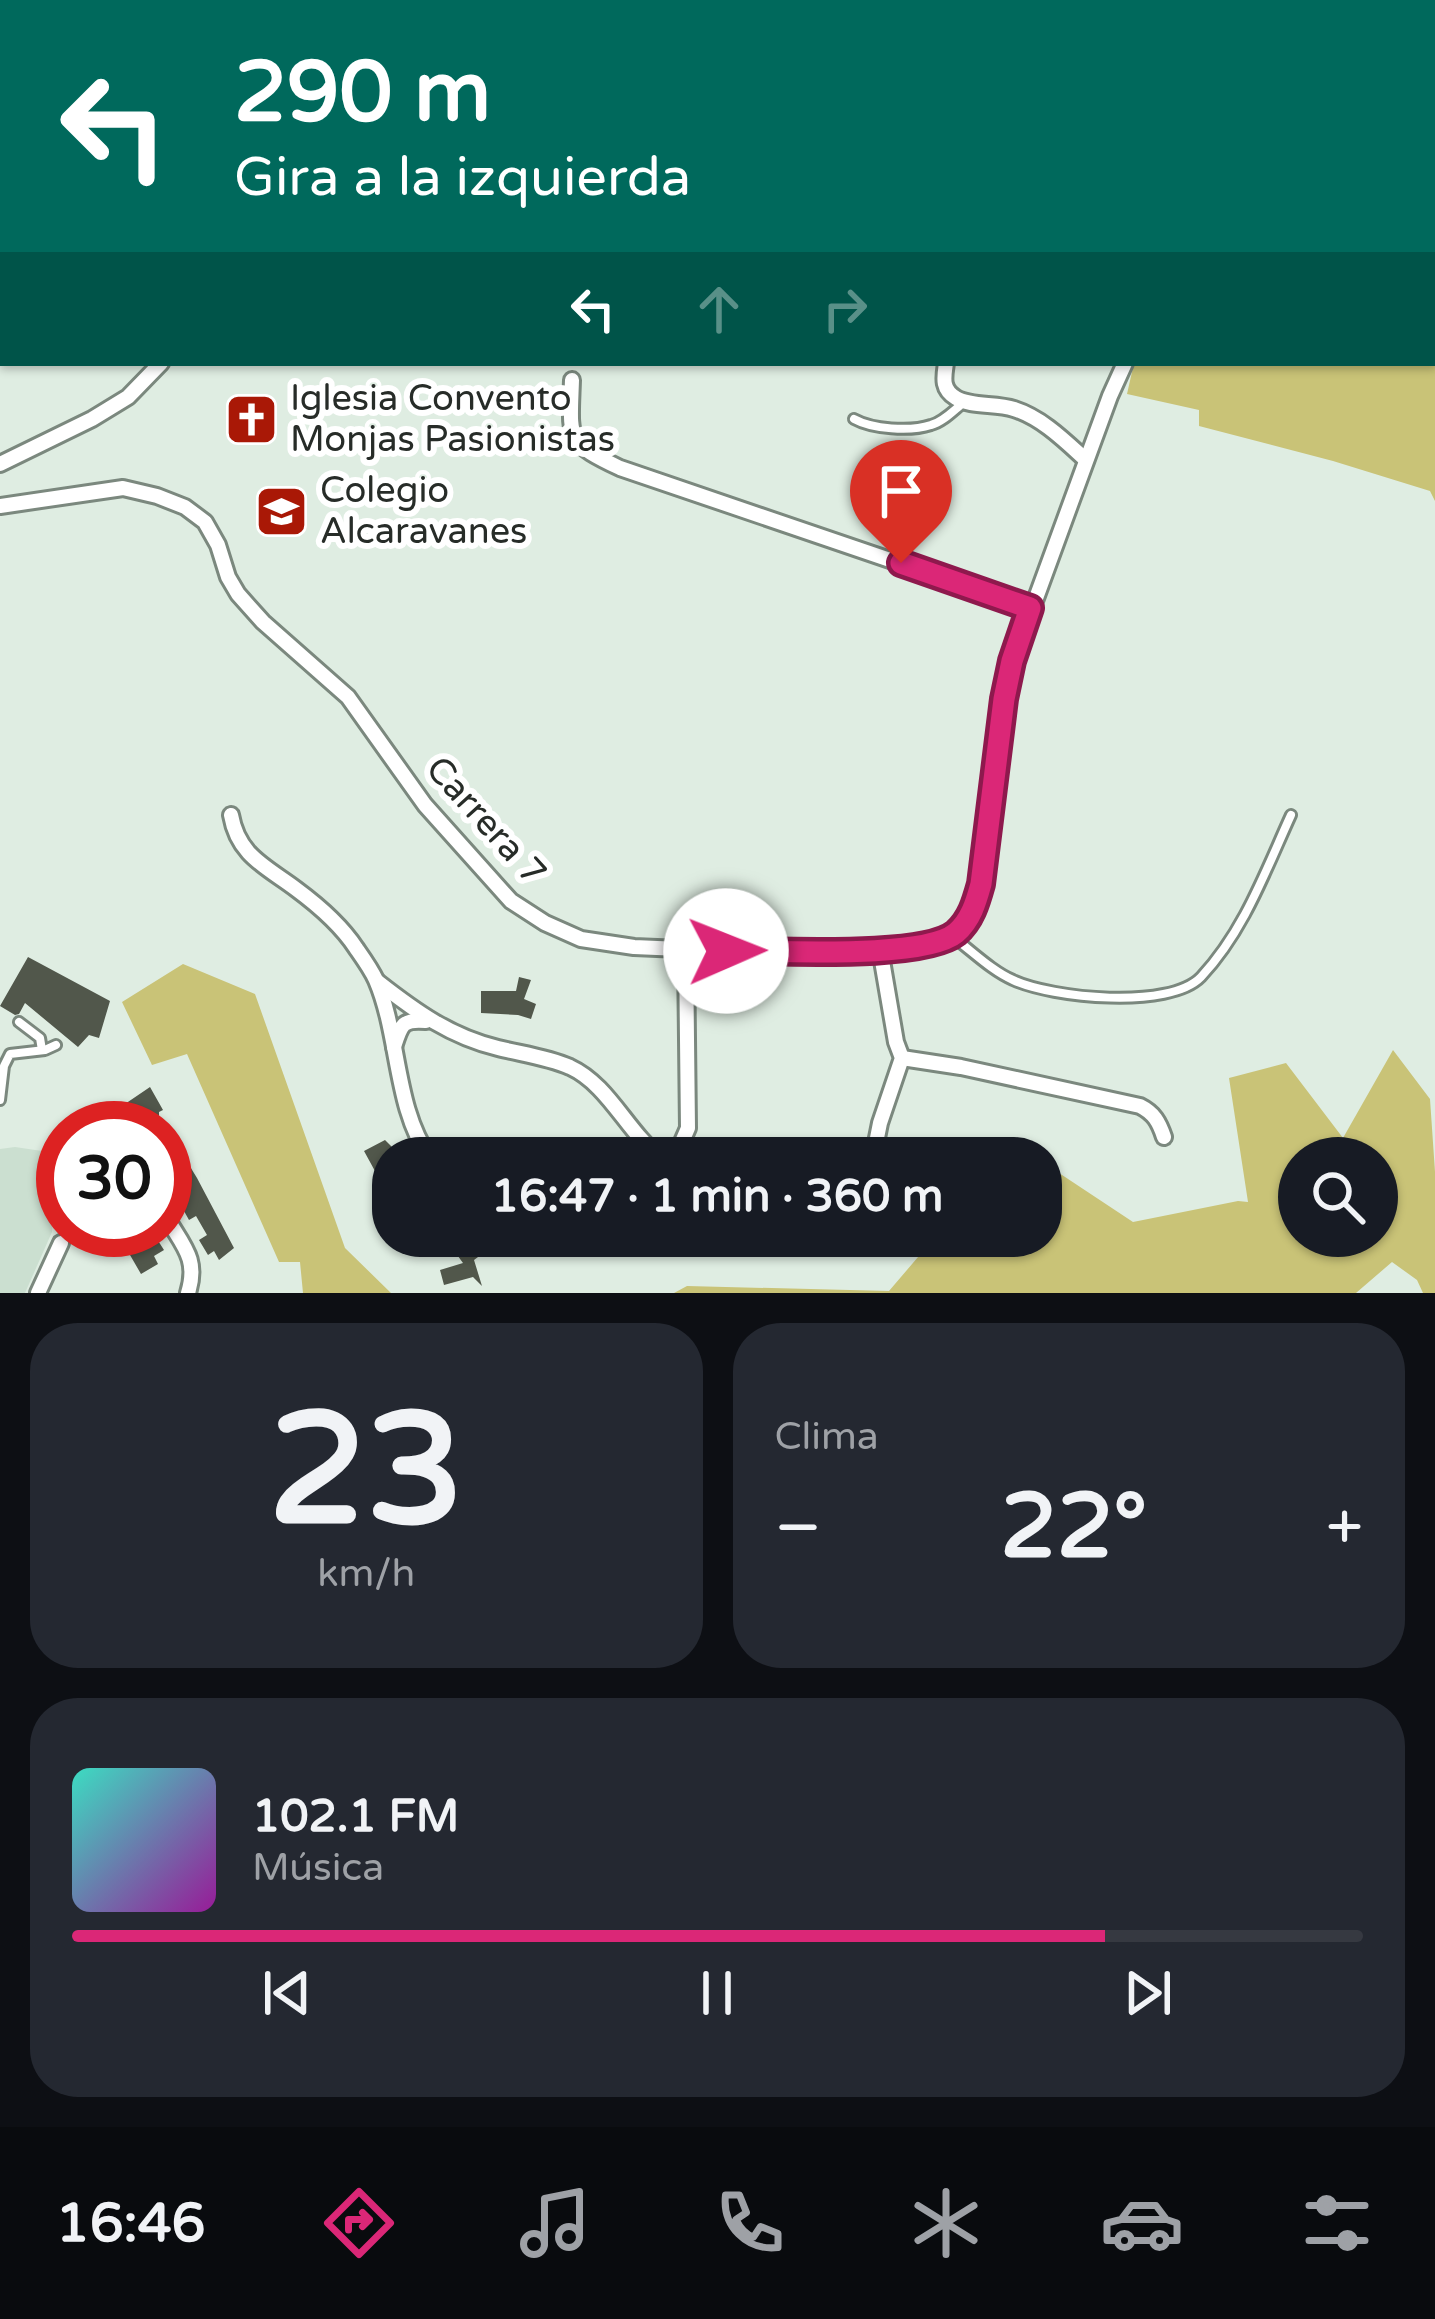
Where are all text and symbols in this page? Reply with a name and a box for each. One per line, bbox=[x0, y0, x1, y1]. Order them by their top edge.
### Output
text: 290 m bbox=[234, 43, 491, 144]
icon: left bbox=[36, 48, 192, 204]
text: Gira a la izquierda bbox=[234, 145, 691, 210]
icon: left bbox=[560, 276, 626, 342]
icon: ahead bbox=[686, 276, 752, 342]
icon: right bbox=[812, 276, 878, 342]
place label: Iglesia Convento Monjas Pasionistas bbox=[290, 377, 615, 461]
church icon: Iglesia Convento Monjas Pasionistas bbox=[223, 391, 279, 447]
pin bbox=[850, 440, 952, 563]
icon: arrive bbox=[868, 458, 934, 524]
place label: Colegio Alcaravanes bbox=[320, 469, 527, 553]
school or university icon: Colegio Alcaravanes bbox=[253, 483, 309, 539]
street label: Carrera 7 bbox=[417, 748, 555, 894]
position arrow bbox=[663, 888, 789, 1014]
speed limit sign: 30 bbox=[36, 1101, 192, 1257]
map controls bbox=[1278, 1137, 1398, 1257]
button: search bbox=[1278, 1137, 1398, 1257]
text: 16:47 · 1 min · 360 m bbox=[491, 1170, 943, 1224]
text: 23 bbox=[268, 1378, 464, 1566]
text: Clima bbox=[775, 1413, 879, 1460]
text: 22° bbox=[1000, 1473, 1147, 1582]
text: − bbox=[775, 1488, 822, 1568]
text: + bbox=[1326, 1488, 1363, 1568]
text: km/h bbox=[317, 1550, 415, 1597]
text: 102.1 FM bbox=[252, 1790, 459, 1844]
text: Música bbox=[252, 1844, 384, 1891]
icon: previous bbox=[254, 1960, 320, 2026]
icon: pause bbox=[684, 1960, 750, 2026]
icon: next bbox=[1115, 1960, 1181, 2026]
icon: directions bbox=[317, 2181, 401, 2265]
icon: music bbox=[513, 2181, 597, 2265]
icon: phone bbox=[708, 2181, 792, 2265]
icon: climate bbox=[904, 2181, 988, 2265]
icon: car bbox=[1100, 2181, 1184, 2265]
icon: filters bbox=[1295, 2181, 1379, 2265]
text: 16:46 bbox=[56, 2191, 206, 2256]

